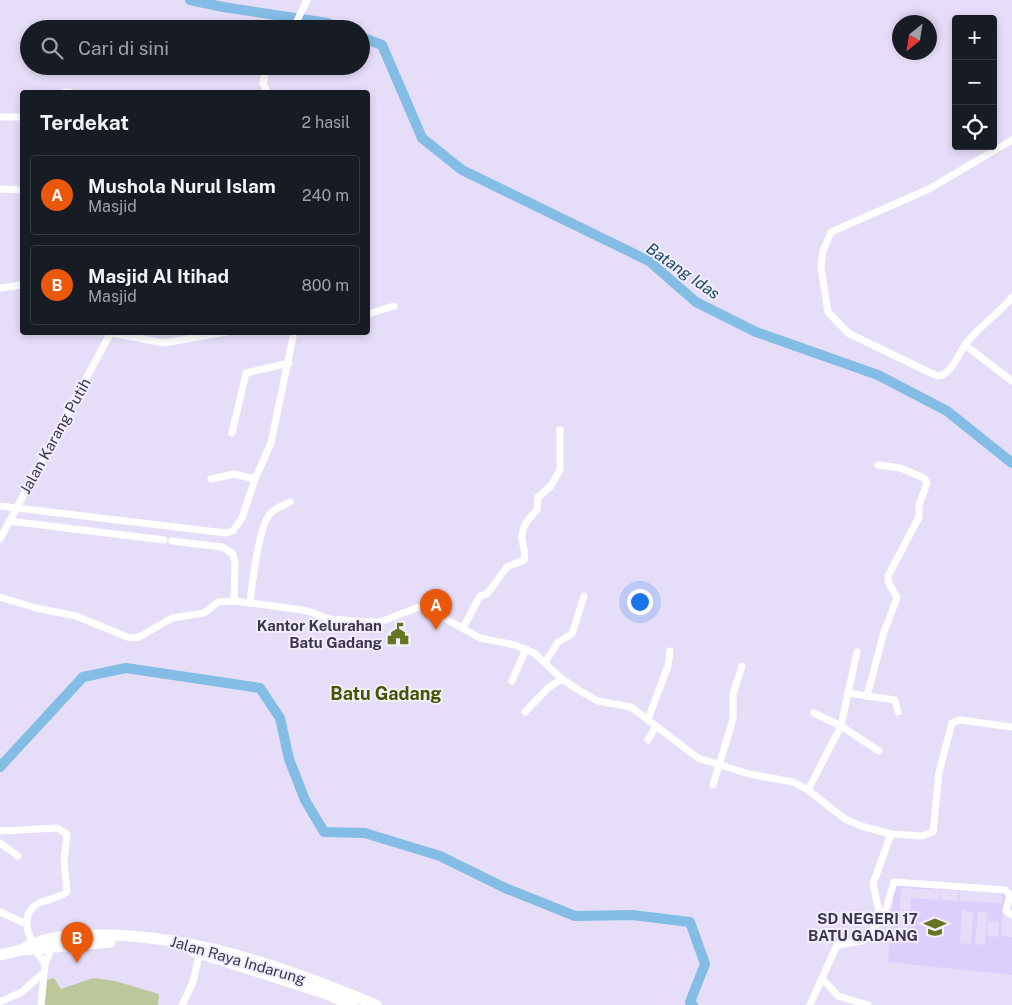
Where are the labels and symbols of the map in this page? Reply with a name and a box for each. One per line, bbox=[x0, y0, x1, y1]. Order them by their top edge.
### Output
north arrow bbox=[892, 15, 937, 60]
water label: Batang Idas bbox=[643, 239, 723, 303]
street label: Jalan Karang Putih bbox=[16, 375, 94, 497]
pin: A bbox=[420, 589, 452, 630]
your location bbox=[627, 589, 653, 615]
place label: Kantor Kelurahan Batu Gadang bbox=[257, 617, 383, 651]
public building icon: Kantor Kelurahan Batu Gadang bbox=[385, 621, 411, 647]
district label: Batu Gadang bbox=[330, 683, 442, 704]
place label: SD NEGERI 17 BATU GADANG bbox=[808, 910, 918, 944]
school or university icon: SD NEGERI 17 BATU GADANG bbox=[922, 914, 948, 940]
pin: B bbox=[61, 922, 93, 963]
street label: Jalan Raya Indarung bbox=[168, 933, 308, 987]

